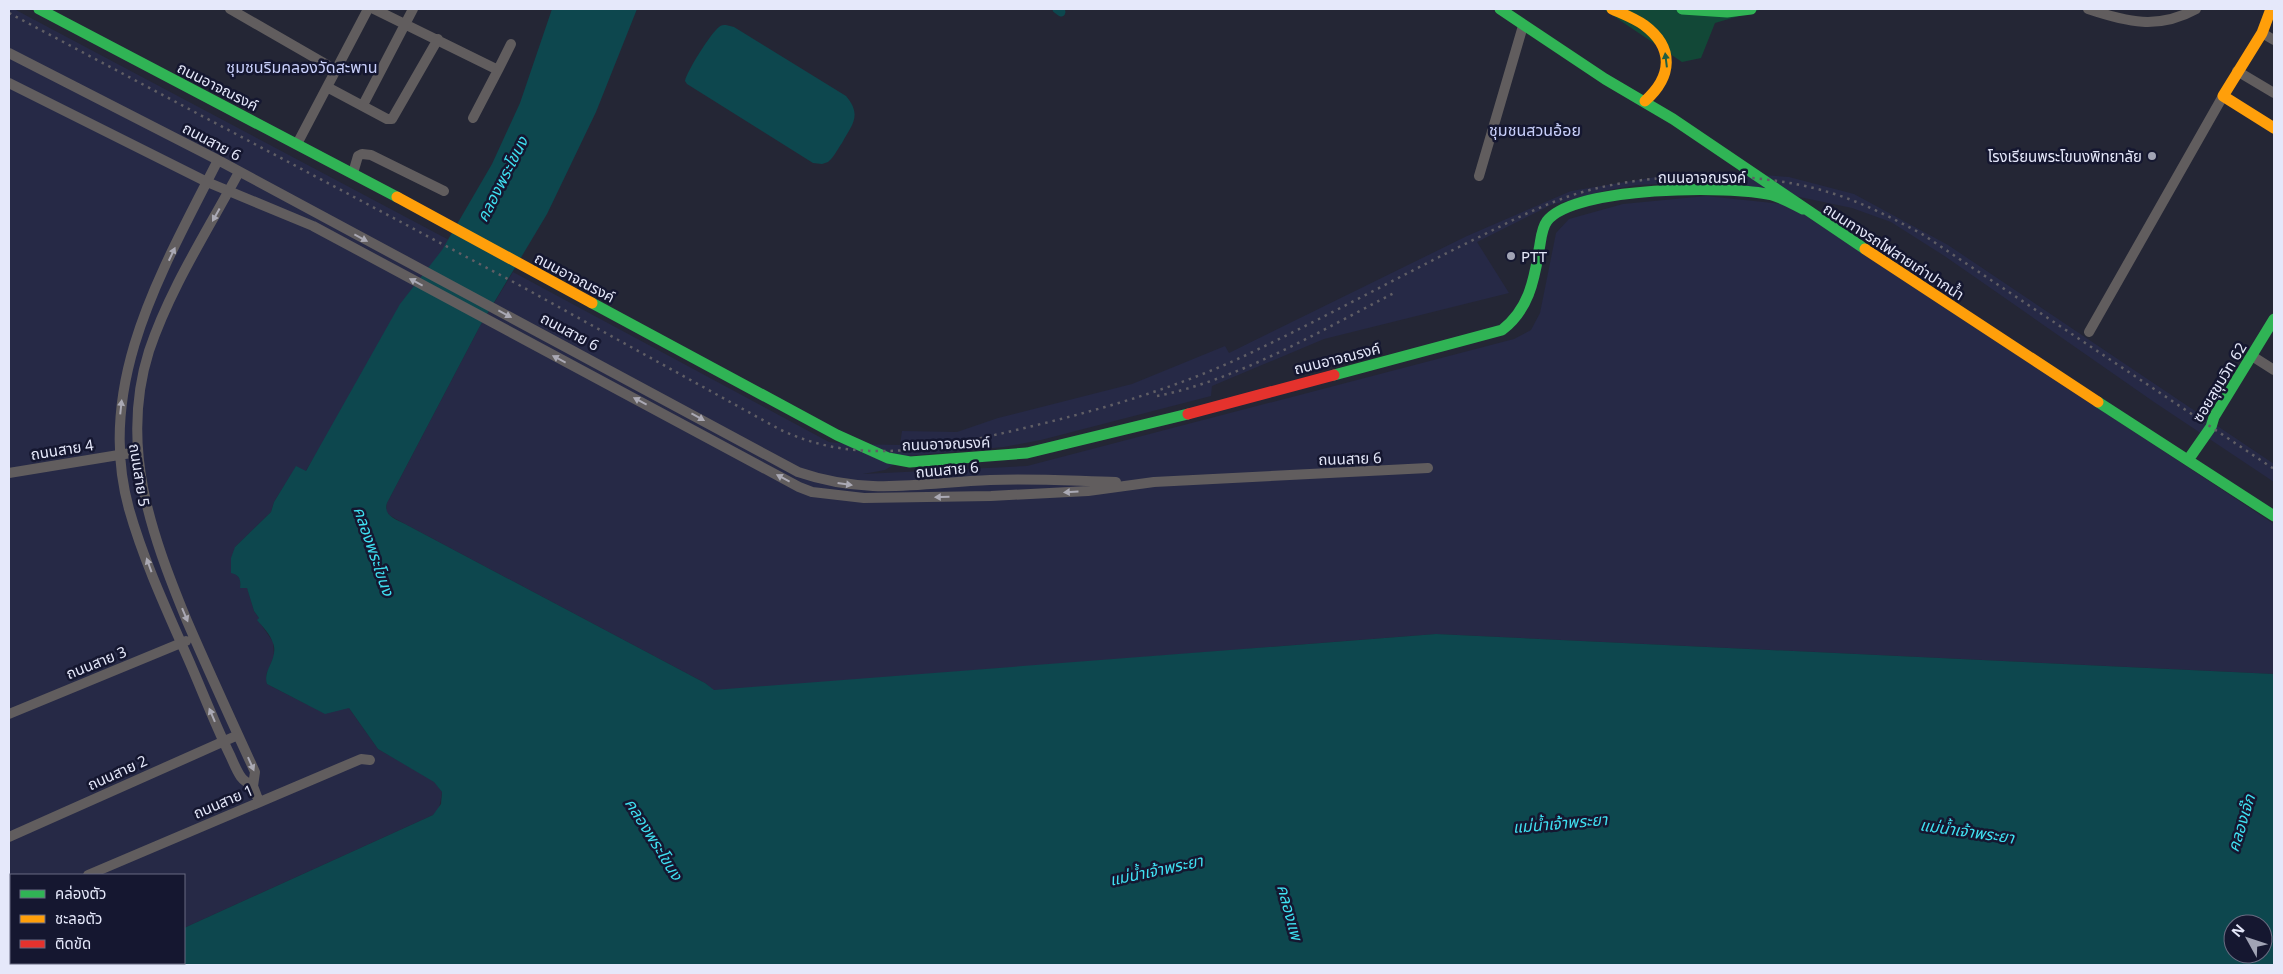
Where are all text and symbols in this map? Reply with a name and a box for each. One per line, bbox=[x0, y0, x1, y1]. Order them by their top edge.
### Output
one-way arrow bbox=[1662, 52, 1670, 68]
district label: ชุมชนริมคลองวัดสะพาน bbox=[226, 56, 378, 78]
street label: ถนนอาจณรงค์ bbox=[174, 57, 262, 115]
street label: ถนนสาย 6 bbox=[179, 117, 245, 165]
district label: ชุมชนสวนอ้อย bbox=[1489, 119, 1581, 141]
water label: คลองพระโขนง bbox=[471, 131, 534, 225]
place label: โรงเรียนพระโขนงพิทยาลัย bbox=[1988, 146, 2142, 166]
marker: โรงเรียนพระโขนงพิทยาลัย bbox=[2146, 150, 2158, 162]
street label: ถนนอาจณรงค์ bbox=[1658, 167, 1746, 187]
street label: ถนนทางรถไฟสายเก่าปากน้ำ bbox=[1820, 198, 1968, 304]
one-way arrow bbox=[211, 208, 220, 221]
one-way arrow bbox=[354, 234, 368, 242]
place label: PTT bbox=[1521, 246, 1548, 266]
one-way arrow bbox=[168, 247, 176, 261]
street label: ถนนอาจณรงค์ bbox=[531, 247, 619, 307]
marker: PTT bbox=[1505, 250, 1517, 262]
one-way arrow bbox=[409, 278, 423, 286]
street label: ถนนสาย 6 bbox=[537, 307, 603, 355]
one-way arrow bbox=[497, 310, 512, 318]
street label: ถนนอาจณรงค์ bbox=[1292, 338, 1382, 378]
street label: ซอยสุขุมวิท 62 bbox=[2187, 339, 2251, 425]
one-way arrow bbox=[552, 355, 567, 363]
one-way arrow bbox=[633, 397, 647, 406]
one-way arrow bbox=[117, 399, 125, 415]
one-way arrow bbox=[692, 412, 705, 421]
street label: ถนนอาจณรงค์ bbox=[902, 431, 990, 455]
street label: ถนนสาย 4 bbox=[29, 434, 95, 464]
street label: ถนนสาย 5 bbox=[125, 442, 155, 508]
street label: ถนนสาย 6 bbox=[1318, 447, 1382, 469]
street label: ถนนสาย 6 bbox=[915, 456, 979, 482]
one-way arrow bbox=[776, 474, 790, 482]
one-way arrow bbox=[837, 480, 853, 488]
one-way arrow bbox=[1063, 488, 1079, 496]
one-way arrow bbox=[934, 493, 950, 501]
water label: คลองพระโขนง bbox=[348, 503, 400, 600]
one-way arrow bbox=[145, 557, 153, 572]
one-way arrow bbox=[182, 608, 190, 622]
street label: ถนนสาย 3 bbox=[63, 641, 129, 683]
one-way arrow bbox=[208, 708, 216, 722]
street label: ถนนสาย 2 bbox=[84, 750, 150, 794]
one-way arrow bbox=[248, 757, 256, 771]
street label: ถนนสาย 1 bbox=[190, 779, 256, 823]
water label: คลองเจ๊ก bbox=[2222, 790, 2261, 854]
water label: คลองพระโขนง bbox=[620, 794, 689, 885]
water label: แม่น้ำเจ้าพระยา bbox=[1512, 808, 1610, 838]
water label: แม่น้ำเจ้าพระยา bbox=[1919, 814, 2017, 849]
water label: แม่น้ำเจ้าพระยา bbox=[1107, 849, 1206, 891]
legend bbox=[10, 874, 185, 964]
water label: คลองแพ bbox=[1272, 882, 1308, 944]
text: คล่องตัว bbox=[55, 883, 106, 903]
text: ชะลอตัว bbox=[55, 908, 102, 928]
north arrow bbox=[2223, 914, 2273, 964]
text: N bbox=[2227, 920, 2249, 941]
text: ติดขัด bbox=[55, 933, 91, 953]

